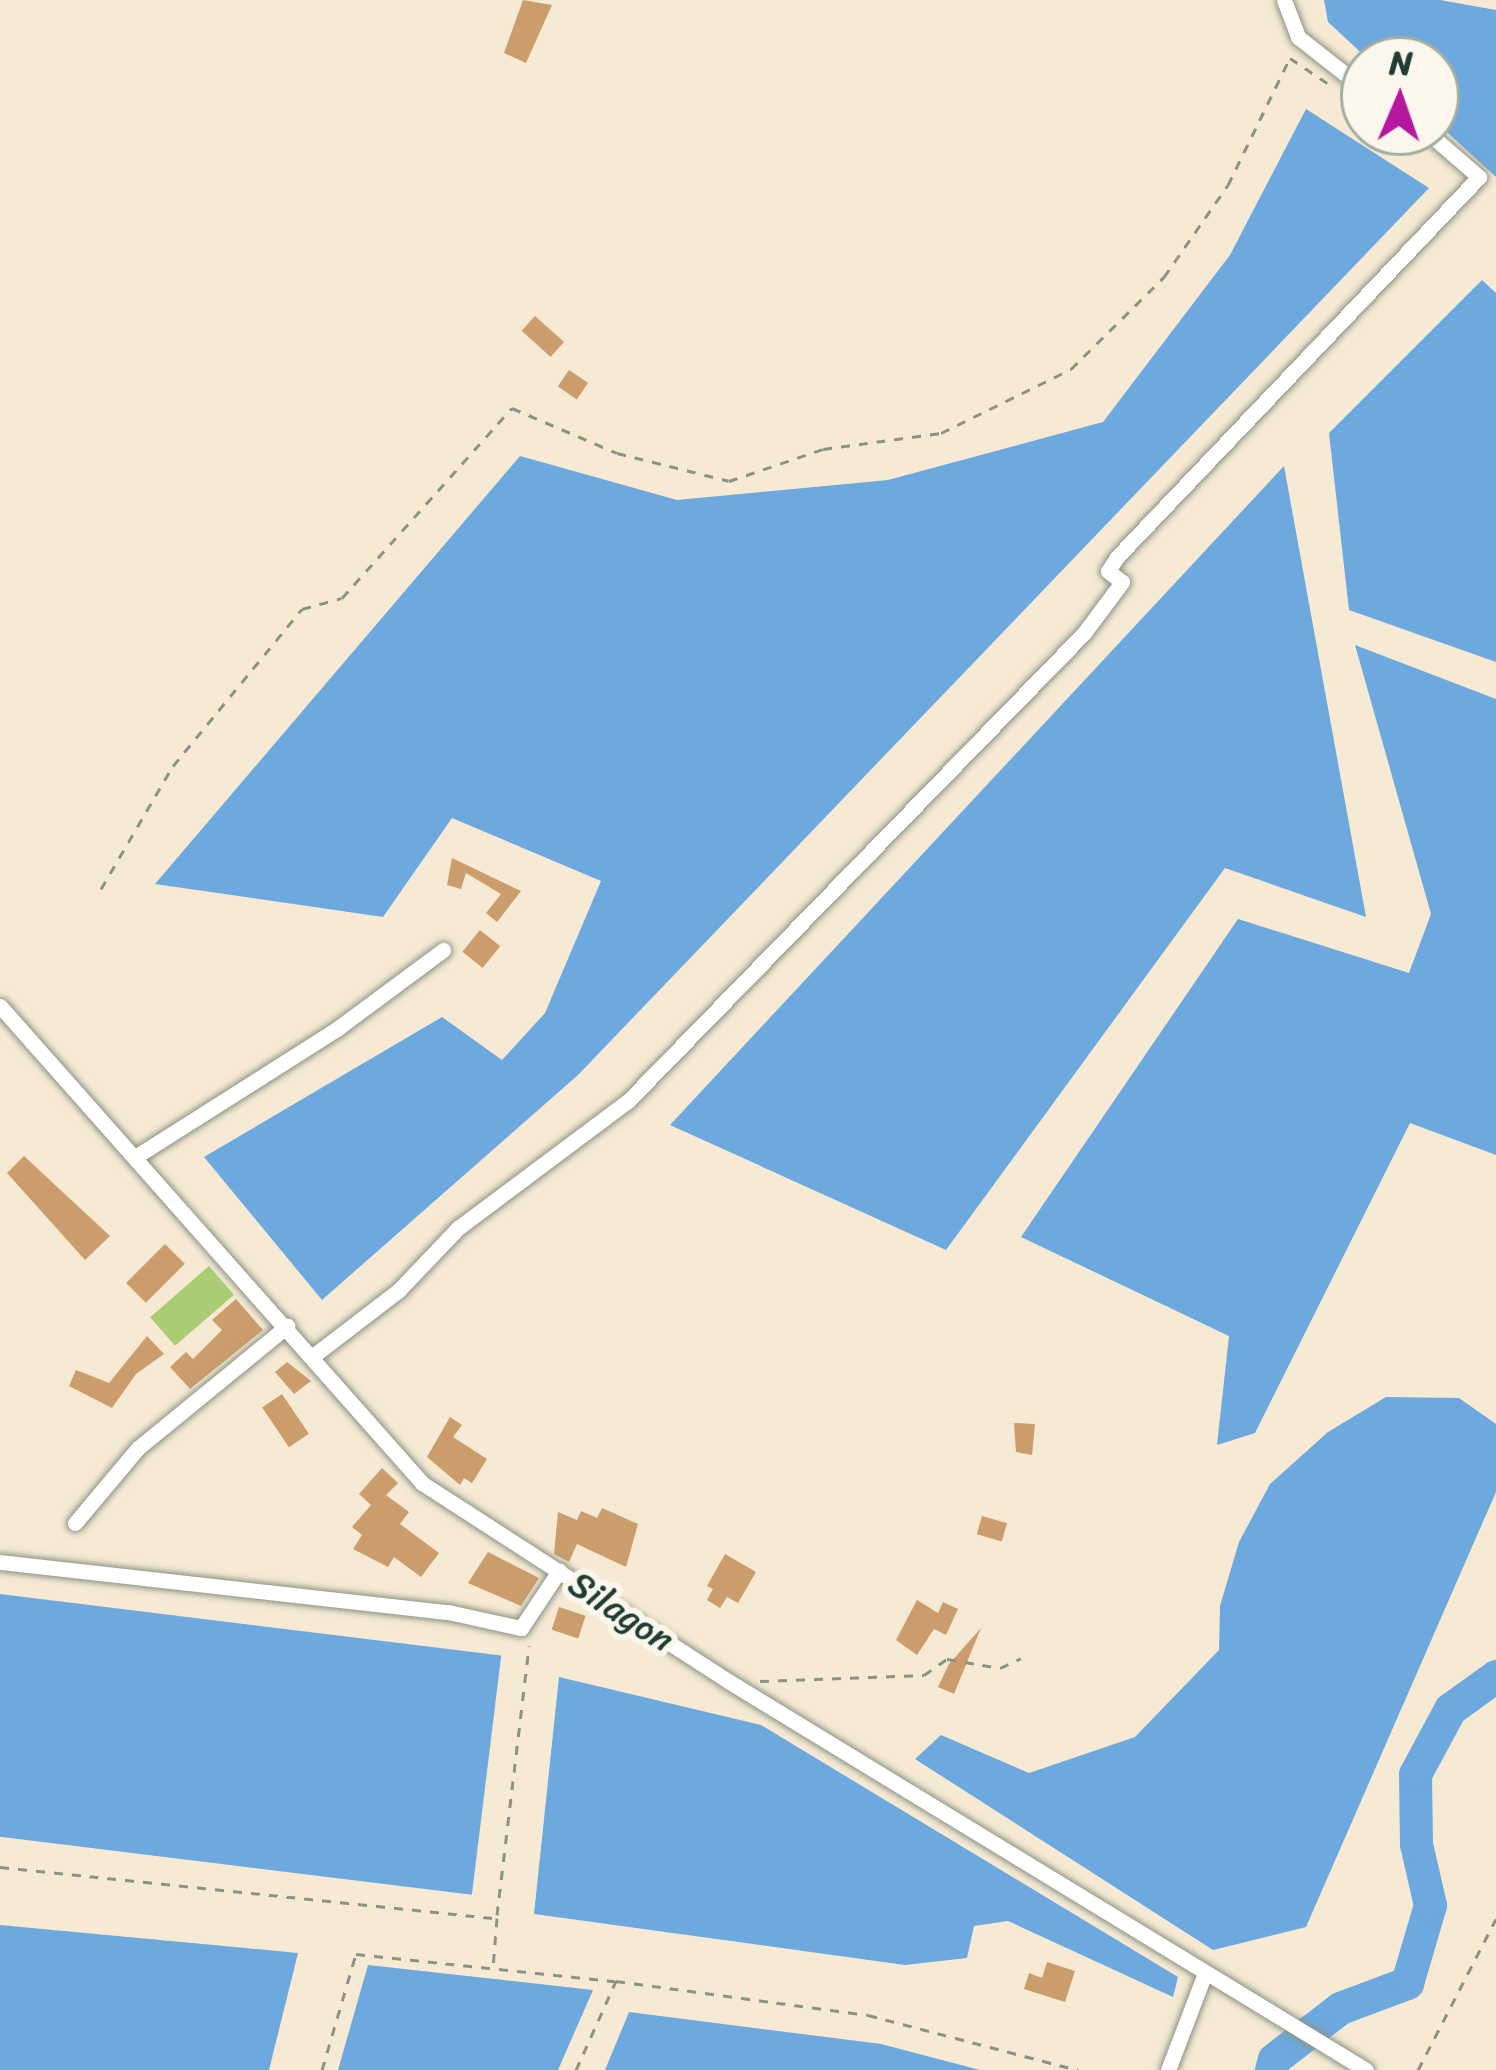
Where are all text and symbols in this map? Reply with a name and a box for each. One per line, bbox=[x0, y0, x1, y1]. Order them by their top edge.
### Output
text: N bbox=[1389, 34, 1414, 92]
north arrow bbox=[1340, 36, 1460, 156]
street label: Silagon bbox=[560, 1562, 682, 1662]

